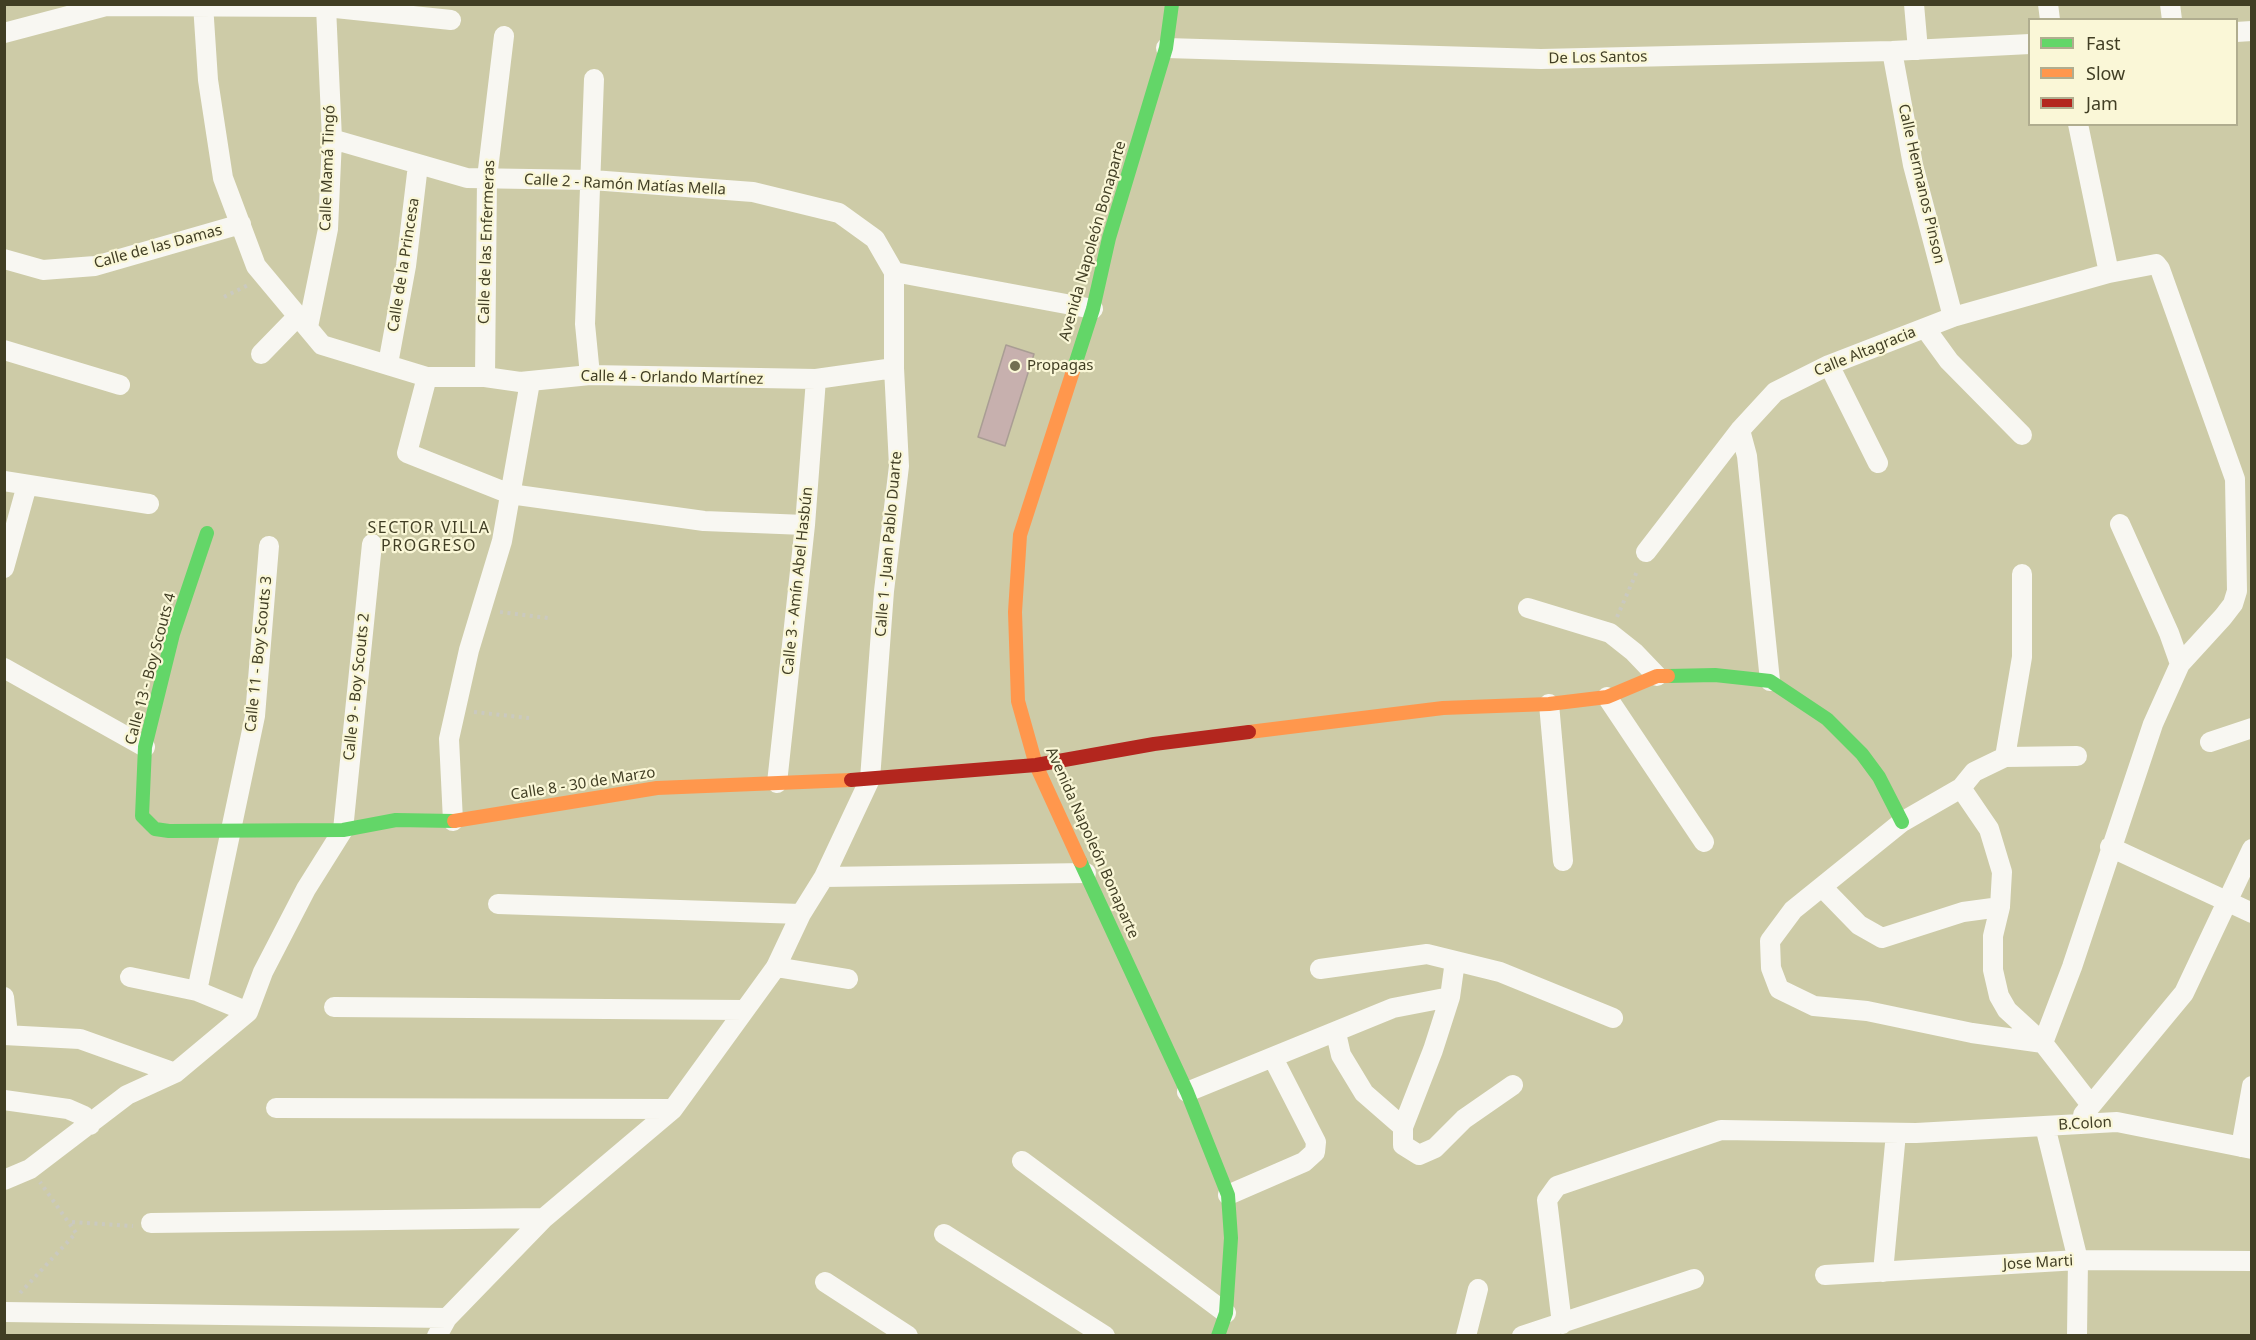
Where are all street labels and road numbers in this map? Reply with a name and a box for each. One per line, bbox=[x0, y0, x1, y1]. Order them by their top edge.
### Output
street label: De Los Santos bbox=[1548, 48, 1648, 68]
street label: Calle Hermanos Pinson bbox=[1894, 102, 1948, 266]
street label: Calle Mamá Tingó bbox=[317, 105, 339, 231]
street label: Avenida Napoleón Bonaparte bbox=[1056, 139, 1130, 343]
street label: Calle de las Enfermeras bbox=[475, 160, 499, 324]
street label: Calle 2 - Ramón Matías Mella bbox=[524, 171, 726, 199]
street label: Calle de la Princesa bbox=[385, 197, 423, 333]
street label: Calle de las Damas bbox=[92, 221, 224, 273]
street label: Calle Altagracia bbox=[1811, 323, 1919, 381]
street label: Calle 4 - Orlando Martínez bbox=[580, 367, 764, 389]
street label: Calle 1 - Juan Pablo Duarte bbox=[872, 450, 906, 638]
street label: Calle 3 - Amín Abel Hasbún bbox=[779, 486, 817, 676]
street label: Calle 11 - Boy Scouts 3 bbox=[242, 575, 276, 733]
street label: Calle 13 - Boy Scouts 4 bbox=[122, 591, 180, 747]
street label: Calle 9 - Boy Scouts 2 bbox=[340, 612, 374, 762]
street label: Avenida Napoleón Bonaparte bbox=[1042, 745, 1142, 941]
street label: Calle 8 - 30 de Marzo bbox=[509, 764, 657, 804]
street label: B.Colon bbox=[2058, 1114, 2112, 1134]
street label: Jose Marti bbox=[2002, 1252, 2074, 1274]

